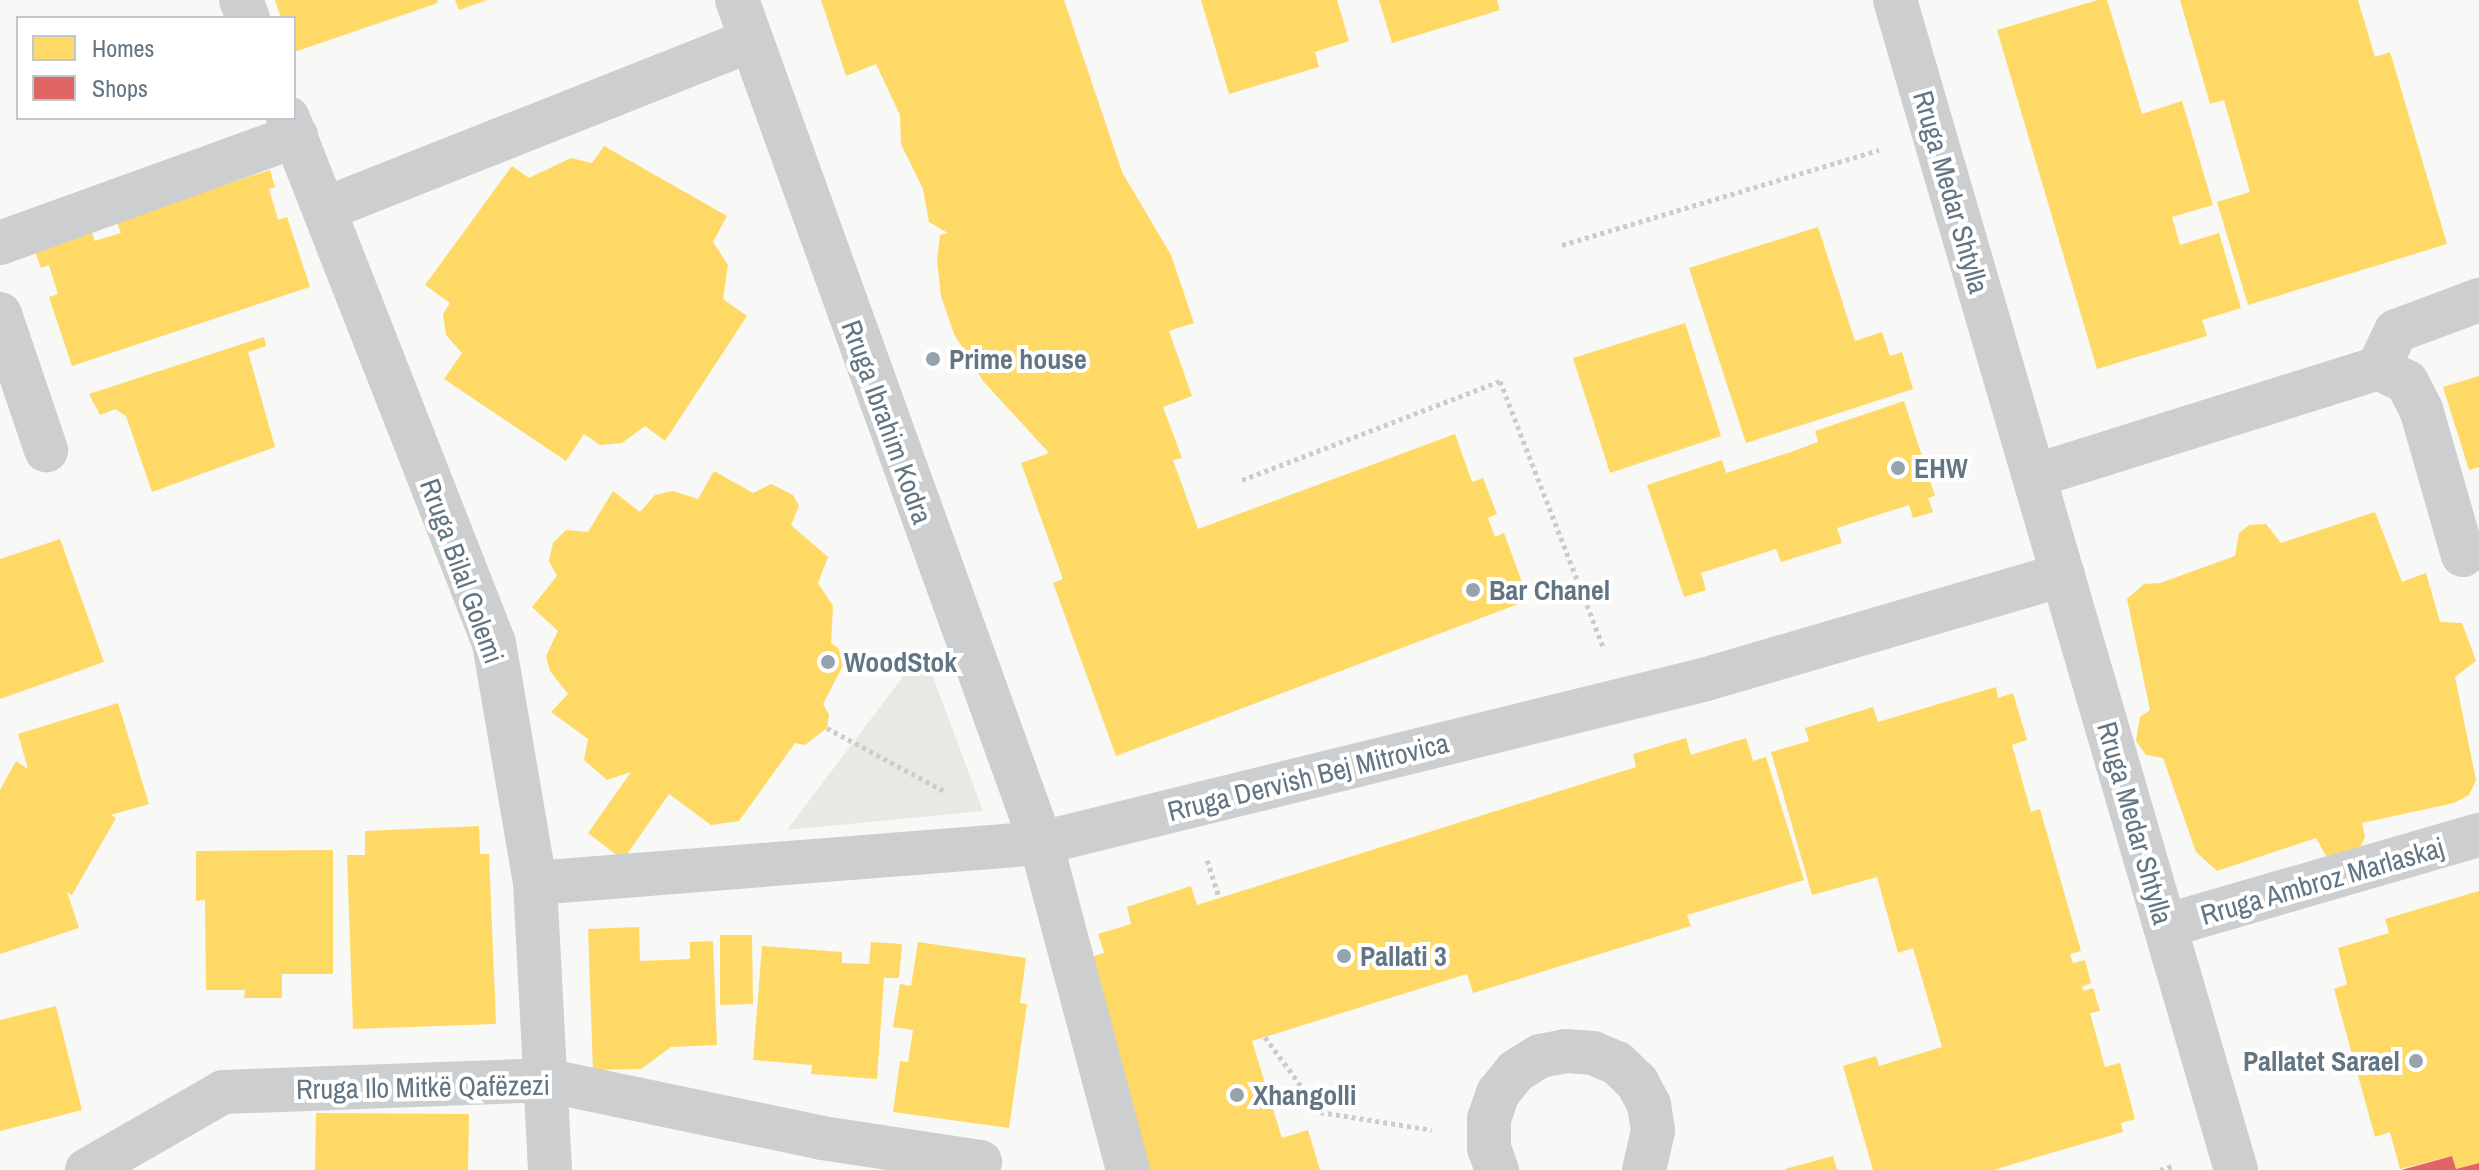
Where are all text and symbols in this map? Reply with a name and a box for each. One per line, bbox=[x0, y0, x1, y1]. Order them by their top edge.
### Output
legend bbox=[16, 16, 296, 120]
text: Homes bbox=[92, 32, 154, 64]
text: Shops bbox=[92, 72, 148, 104]
street label: Rruga Medar Shtylla bbox=[1906, 87, 1996, 297]
street label: Rruga Ibrahim Kodra bbox=[835, 316, 939, 528]
place label: Prime house bbox=[949, 342, 1087, 376]
marker: Prime house bbox=[924, 350, 942, 368]
place label: EHW bbox=[1914, 451, 1968, 485]
marker: EHW bbox=[1889, 459, 1907, 477]
street label: Rruga Bilal Golemi bbox=[413, 474, 511, 668]
place label: Bar Chanel bbox=[1489, 573, 1610, 607]
marker: Bar Chanel bbox=[1464, 581, 1482, 599]
place label: WoodStok bbox=[844, 645, 957, 679]
marker: WoodStok bbox=[819, 653, 837, 671]
street label: Rruga Medar Shtylla bbox=[2090, 718, 2180, 928]
street label: Rruga Dervish Bej Mitrovica bbox=[1164, 726, 1452, 828]
street label: Rruga Ambroz Marlaskaj bbox=[2196, 830, 2448, 932]
place label: Pallati 3 bbox=[1360, 939, 1447, 973]
marker: Pallati 3 bbox=[1335, 947, 1353, 965]
place label: Pallatet Sarael bbox=[2243, 1044, 2400, 1078]
marker: Pallatet Sarael bbox=[2407, 1052, 2425, 1070]
street label: Rruga Ilo Mitkë Qafëzezi bbox=[296, 1068, 550, 1106]
place label: Xhangolli bbox=[1253, 1078, 1356, 1112]
marker: Xhangolli bbox=[1228, 1086, 1246, 1104]

